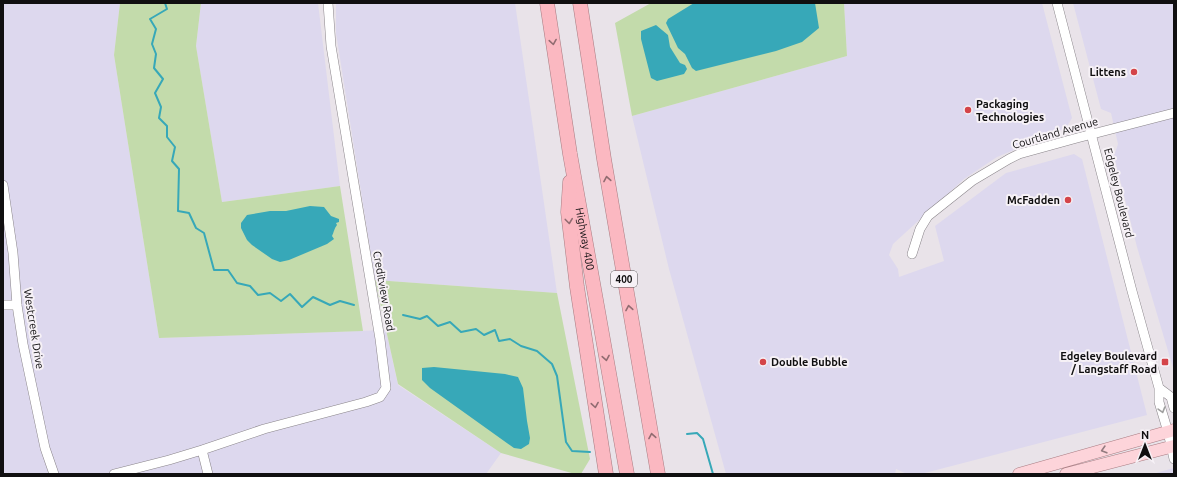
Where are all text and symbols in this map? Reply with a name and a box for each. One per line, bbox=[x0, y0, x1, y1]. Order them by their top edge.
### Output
one-way arrow bbox=[548, 38, 557, 45]
place label: Littens bbox=[1090, 66, 1126, 78]
marker: Littens bbox=[1129, 67, 1139, 77]
place label: Packaging Technologies bbox=[976, 98, 1044, 123]
marker: Packaging Technologies bbox=[963, 105, 973, 115]
street label: Courtland Avenue bbox=[1011, 115, 1099, 151]
street label: Edgeley Boulevard bbox=[1102, 147, 1136, 239]
one-way arrow bbox=[603, 176, 612, 183]
place label: McFadden bbox=[1007, 194, 1060, 206]
marker: McFadden bbox=[1063, 195, 1073, 205]
street label: Highway 400 bbox=[574, 207, 597, 271]
one-way arrow bbox=[565, 218, 574, 224]
street label: Creditview Road bbox=[371, 250, 397, 332]
road number: 400 bbox=[611, 271, 637, 287]
street label: Westcreek Drive bbox=[22, 288, 46, 370]
one-way arrow bbox=[626, 304, 634, 311]
place label: Edgeley Boulevard / Langstaff Road bbox=[1060, 350, 1157, 375]
one-way arrow bbox=[602, 355, 610, 361]
place label: Double Bubble bbox=[771, 356, 848, 368]
marker: Double Bubble bbox=[758, 357, 768, 367]
marker: Edgeley Boulevard / Langstaff Road bbox=[1160, 357, 1170, 367]
one-way arrow bbox=[590, 402, 599, 408]
one-way arrow bbox=[1157, 407, 1166, 414]
north arrow bbox=[1125, 425, 1165, 465]
text: N bbox=[1141, 429, 1149, 441]
one-way arrow bbox=[648, 432, 657, 439]
one-way arrow bbox=[1101, 445, 1108, 454]

